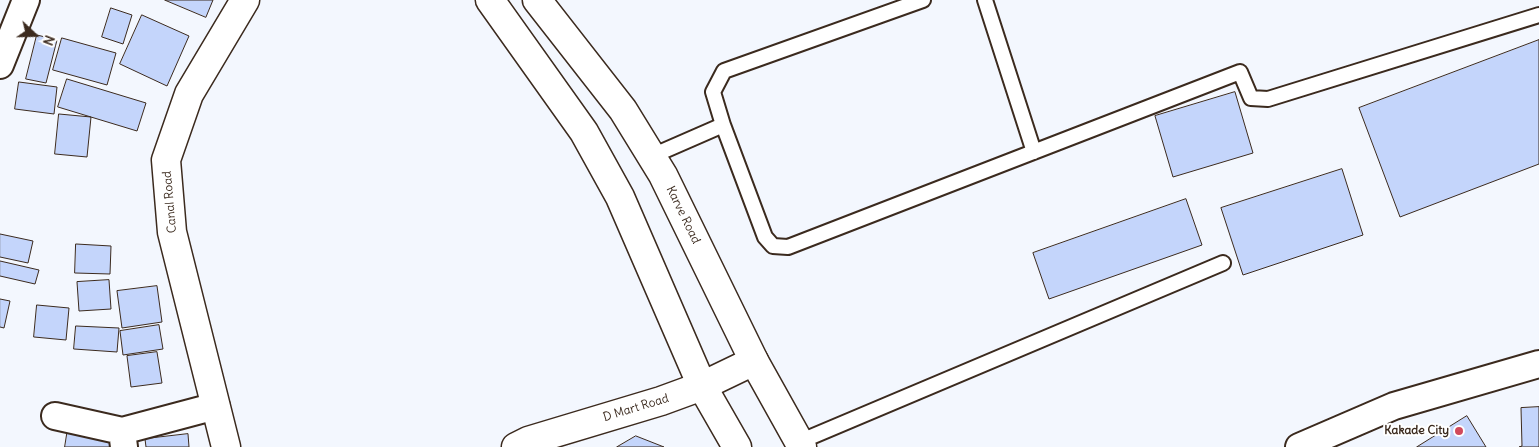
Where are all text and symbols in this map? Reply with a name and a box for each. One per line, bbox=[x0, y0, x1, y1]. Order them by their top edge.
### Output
north arrow bbox=[10, 10, 60, 60]
text: N bbox=[39, 33, 59, 48]
street label: Canal Road bbox=[160, 170, 180, 234]
street label: Karve Road bbox=[663, 184, 703, 246]
street label: D Mart Road bbox=[601, 391, 671, 425]
place label: Kakade City bbox=[1384, 424, 1449, 438]
marker: Kakade City bbox=[1453, 425, 1465, 437]

